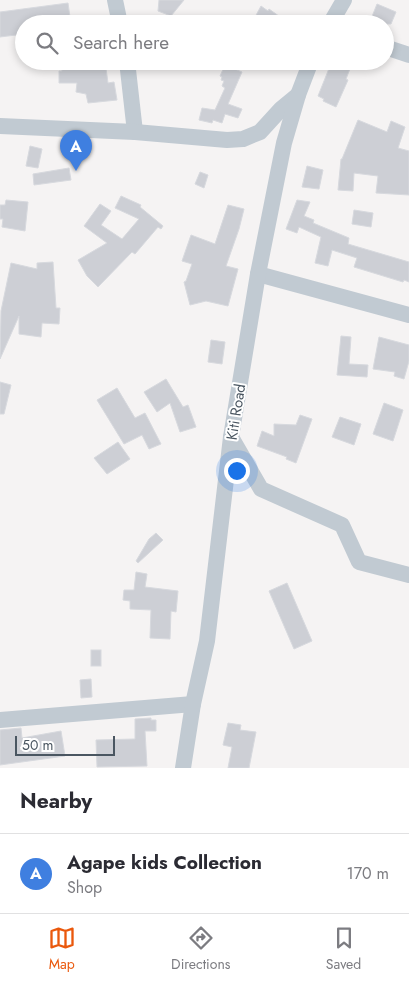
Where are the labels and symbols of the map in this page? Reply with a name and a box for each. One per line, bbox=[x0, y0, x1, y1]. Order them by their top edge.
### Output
pin: A bbox=[60, 130, 92, 171]
street label: Kiti Road bbox=[221, 382, 251, 442]
your location bbox=[224, 458, 250, 484]
scale bar bbox=[15, 733, 115, 756]

